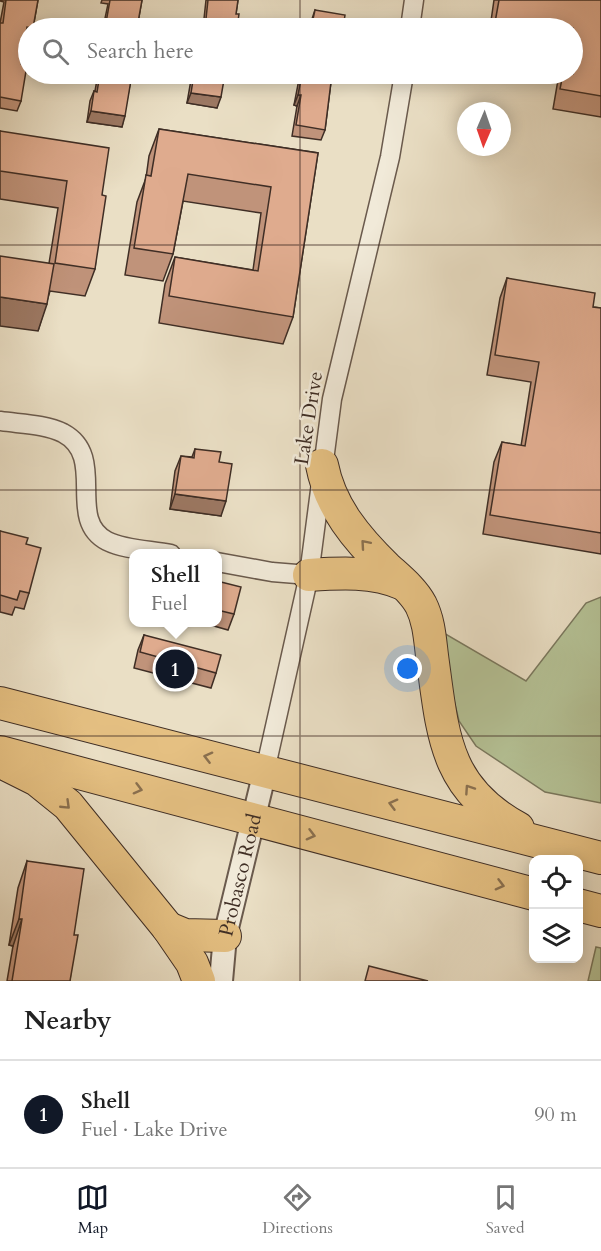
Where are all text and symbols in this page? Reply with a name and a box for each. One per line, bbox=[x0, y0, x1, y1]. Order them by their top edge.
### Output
search box bbox=[18, 18, 583, 84]
icon: search bbox=[39, 35, 72, 68]
text: Search here bbox=[87, 36, 194, 66]
north arrow bbox=[457, 102, 511, 156]
street label: Lake Drive bbox=[288, 369, 329, 467]
one-way arrow bbox=[361, 540, 372, 551]
popup bbox=[129, 549, 222, 627]
text: Shell bbox=[151, 560, 200, 590]
text: Fuel bbox=[151, 590, 187, 617]
pin: 1 bbox=[156, 646, 195, 692]
your location bbox=[393, 654, 422, 683]
one-way arrow bbox=[204, 752, 214, 764]
one-way arrow bbox=[132, 782, 143, 794]
one-way arrow bbox=[466, 785, 477, 796]
one-way arrow bbox=[59, 797, 70, 808]
one-way arrow bbox=[388, 799, 398, 812]
street label: Probasco Road bbox=[212, 811, 268, 939]
one-way arrow bbox=[306, 828, 316, 841]
map controls bbox=[529, 855, 583, 963]
button: locate bbox=[529, 855, 583, 909]
one-way arrow bbox=[494, 877, 504, 890]
button: layers bbox=[529, 909, 583, 963]
text: Nearby bbox=[24, 1003, 112, 1038]
text: Shell bbox=[81, 1086, 130, 1116]
text: 1 bbox=[38, 1101, 49, 1128]
text: 90 m bbox=[534, 1101, 577, 1128]
text: Fuel · Lake Drive bbox=[81, 1116, 228, 1143]
tab: Map bbox=[76, 1181, 109, 1239]
tab: Directions bbox=[262, 1181, 333, 1239]
tab: Saved bbox=[486, 1181, 525, 1239]

